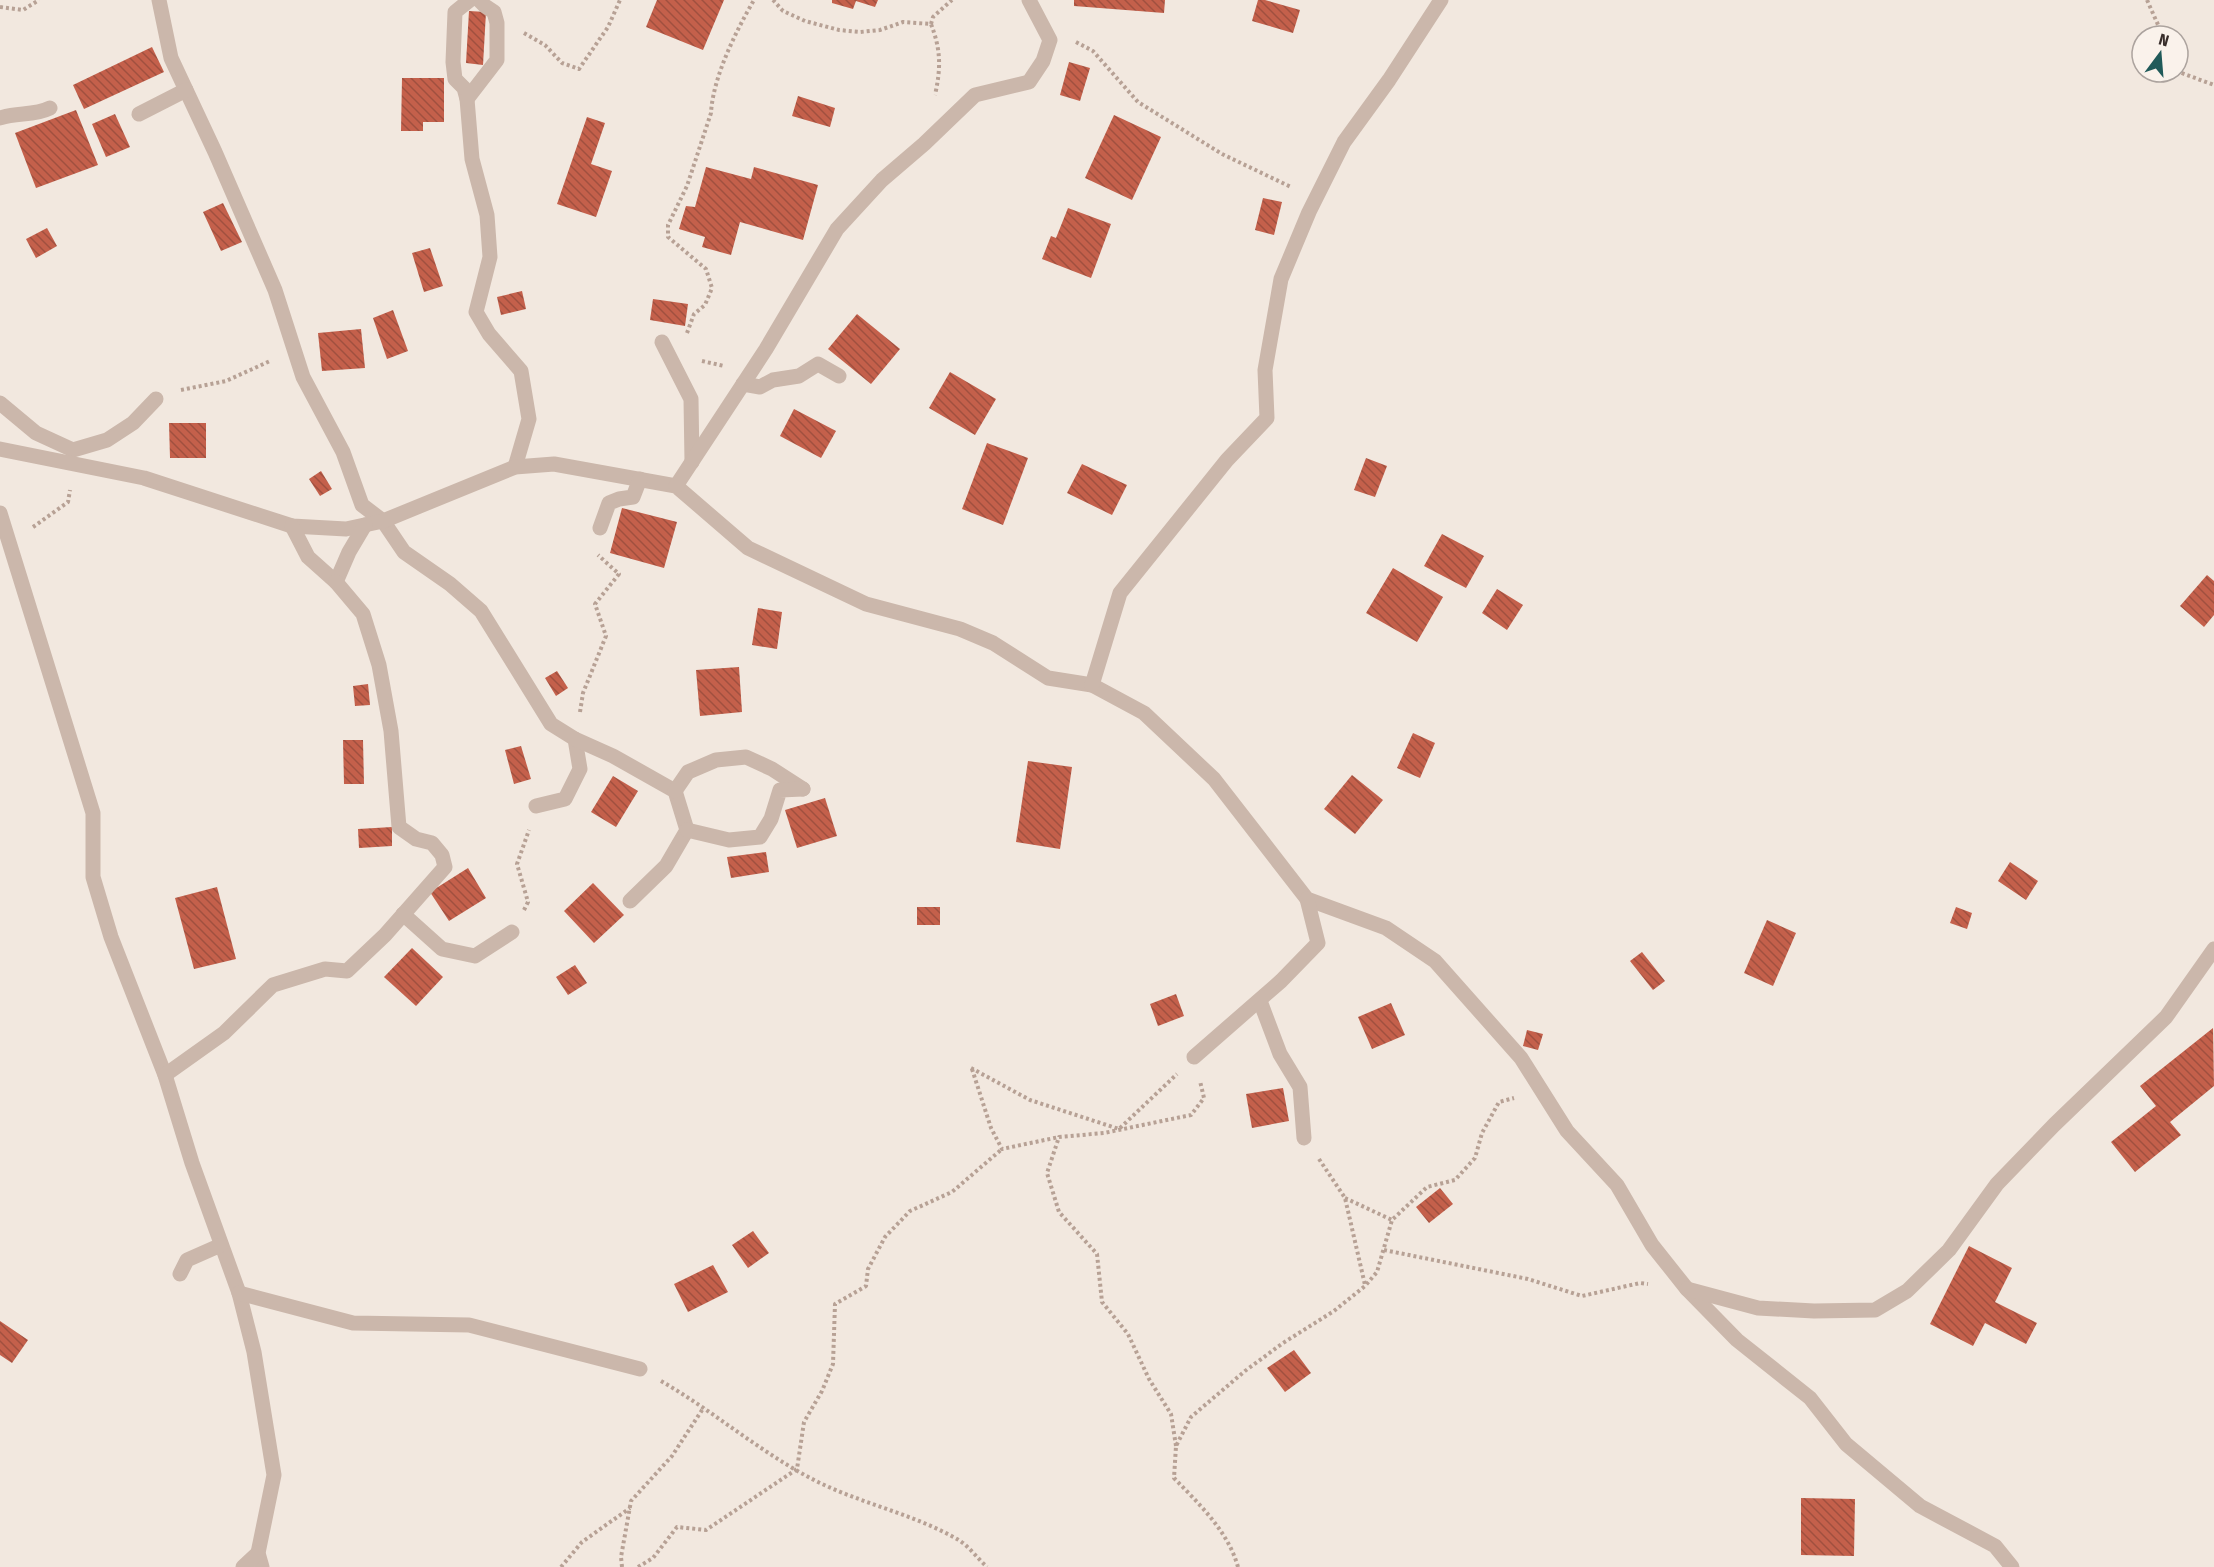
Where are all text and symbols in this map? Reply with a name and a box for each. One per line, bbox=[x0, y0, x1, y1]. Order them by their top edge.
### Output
north arrow bbox=[2130, 24, 2190, 84]
text: N bbox=[2157, 30, 2171, 51]

